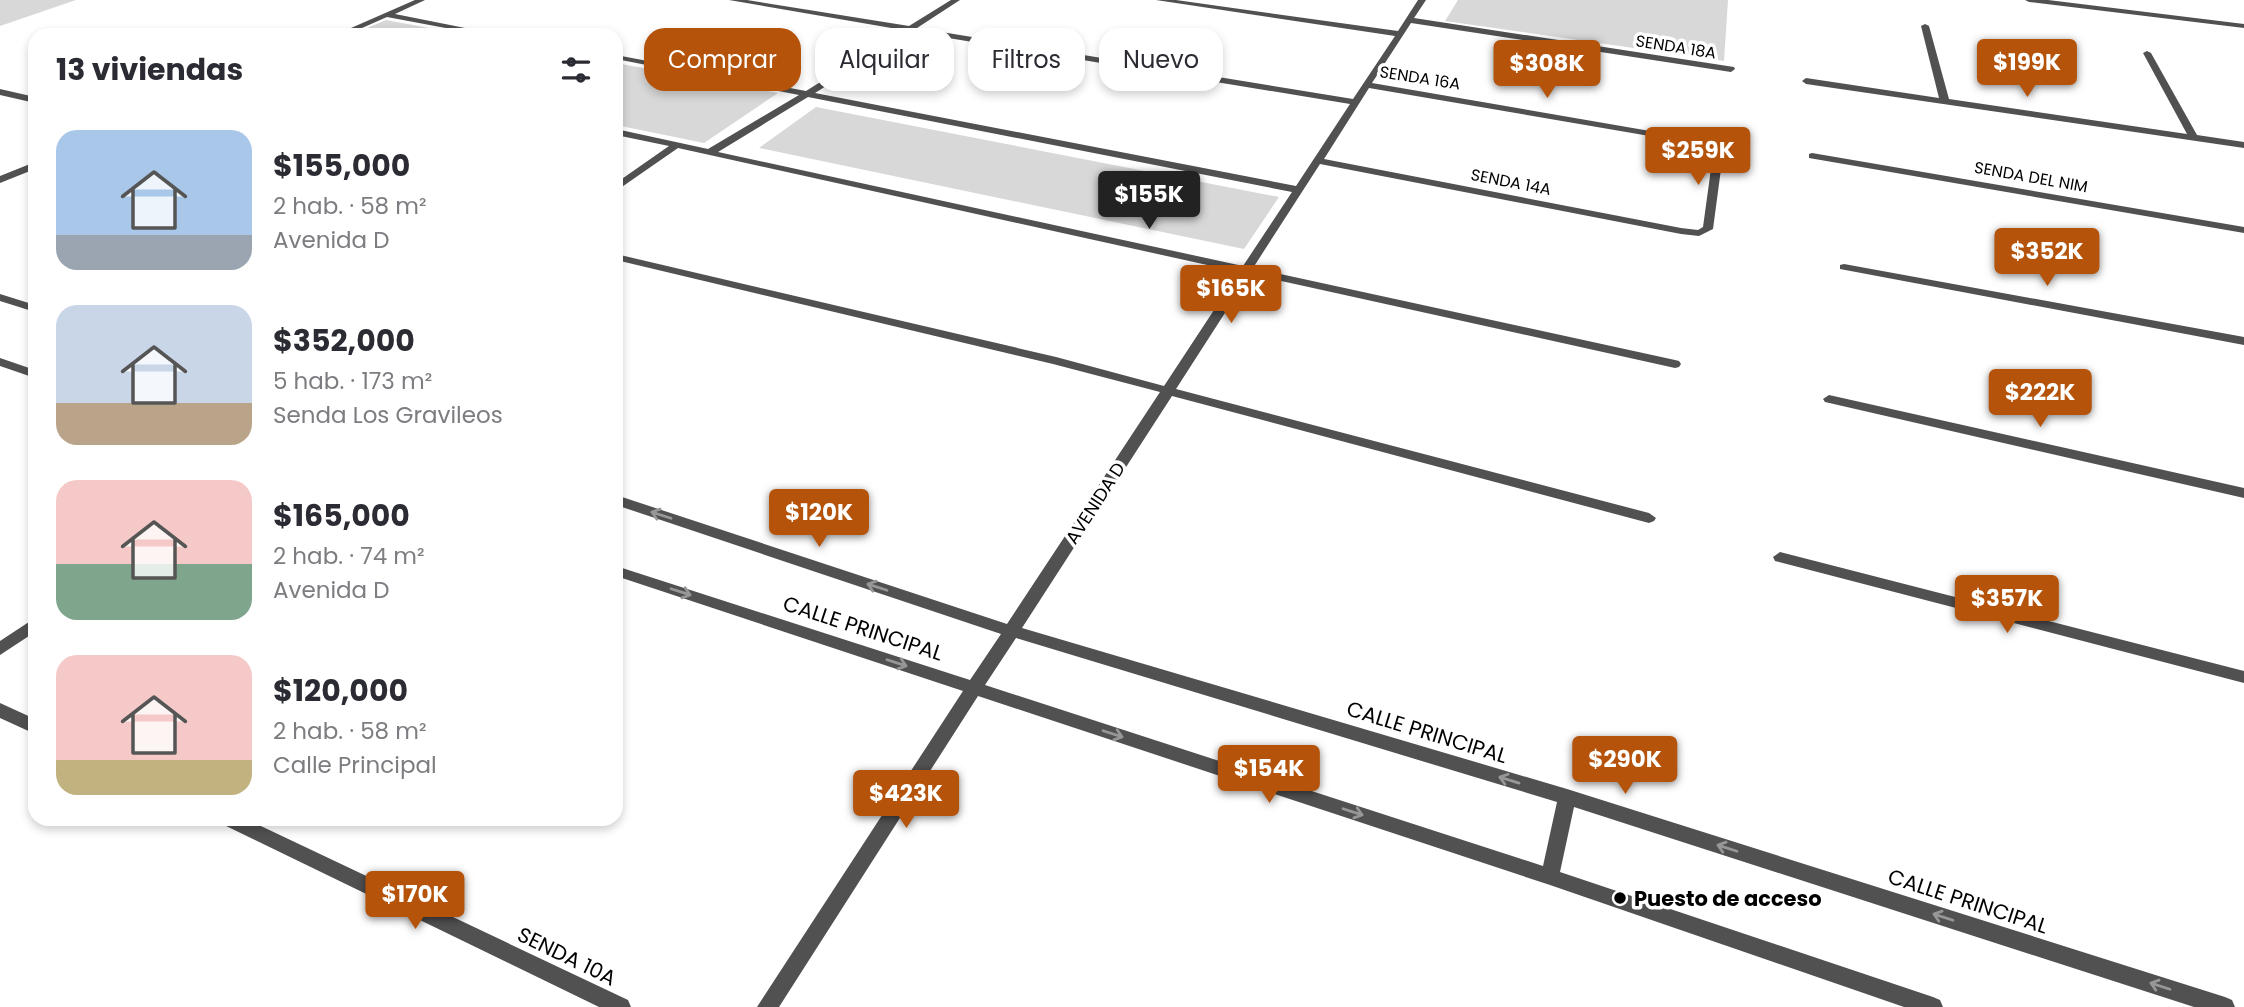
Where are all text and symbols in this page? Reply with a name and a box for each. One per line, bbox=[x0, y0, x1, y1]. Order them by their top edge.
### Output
chip: Comprar bbox=[644, 28, 801, 91]
chip: Alquilar bbox=[815, 28, 954, 91]
chip: Filtros bbox=[968, 28, 1085, 91]
chip: Nuevo bbox=[1099, 28, 1223, 91]
street label: SENDA 18A bbox=[1634, 29, 1718, 65]
pin: $199K bbox=[1978, 40, 2076, 99]
pin: $308K bbox=[1498, 41, 1596, 100]
text: $199K bbox=[1993, 46, 2061, 78]
text: $308K bbox=[1510, 47, 1584, 79]
text: 13 viviendas bbox=[56, 48, 243, 91]
icon: filters bbox=[557, 51, 595, 89]
street label: SENDA 16A bbox=[1378, 60, 1462, 96]
pin: $259K bbox=[1649, 128, 1747, 187]
text: $259K bbox=[1661, 134, 1735, 166]
text: $155,000 bbox=[273, 144, 410, 187]
street label: SENDA DEL NIM bbox=[1972, 156, 2090, 198]
icon: home bbox=[112, 158, 196, 242]
street label: SENDA 14A bbox=[1469, 163, 1553, 201]
pin: $155K bbox=[1100, 172, 1198, 231]
text: $155K bbox=[1114, 178, 1184, 210]
text: 2 hab. · 58 m² bbox=[273, 190, 427, 222]
text: Avenida D bbox=[273, 224, 390, 256]
pin: $352K bbox=[1998, 229, 2096, 288]
text: $352K bbox=[2010, 235, 2084, 267]
pin: $165K bbox=[1182, 266, 1280, 325]
text: $165K bbox=[1196, 272, 1266, 304]
text: $352,000 bbox=[273, 319, 415, 362]
icon: home bbox=[112, 333, 196, 417]
text: 5 hab. · 173 m² bbox=[273, 365, 432, 397]
pin: $222K bbox=[1991, 370, 2089, 429]
text: $222K bbox=[2005, 376, 2075, 408]
text: Senda Los Gravileos bbox=[273, 399, 503, 431]
street label: AVENIDA D bbox=[1059, 457, 1131, 549]
pin: $120K bbox=[770, 490, 868, 549]
text: $165,000 bbox=[273, 494, 410, 537]
text: $120K bbox=[785, 496, 853, 528]
icon: home bbox=[112, 508, 196, 592]
one-way arrow bbox=[650, 508, 672, 520]
text: 2 hab. · 74 m² bbox=[273, 540, 425, 572]
text: Avenida D bbox=[273, 574, 390, 606]
pin: $357K bbox=[1958, 576, 2056, 635]
one-way arrow bbox=[866, 579, 888, 592]
text: $357K bbox=[1971, 582, 2043, 614]
one-way arrow bbox=[669, 587, 691, 599]
street label: CALLE PRINCIPAL bbox=[779, 588, 947, 668]
one-way arrow bbox=[886, 657, 908, 670]
text: $120,000 bbox=[273, 669, 408, 712]
icon: home bbox=[112, 683, 196, 767]
street label: CALLE PRINCIPAL bbox=[1343, 694, 1511, 770]
text: 2 hab. · 58 m² bbox=[273, 715, 427, 747]
one-way arrow bbox=[1102, 729, 1124, 741]
pin: $290K bbox=[1576, 736, 1674, 796]
text: $290K bbox=[1588, 743, 1662, 775]
pin: $154K bbox=[1220, 746, 1318, 805]
text: Calle Principal bbox=[273, 749, 437, 781]
text: $154K bbox=[1234, 752, 1304, 784]
pin: $423K bbox=[857, 770, 955, 830]
one-way arrow bbox=[1499, 773, 1521, 786]
text: $423K bbox=[869, 777, 943, 809]
one-way arrow bbox=[1341, 807, 1363, 820]
one-way arrow bbox=[1716, 841, 1738, 853]
street label: CALLE PRINCIPAL bbox=[1884, 861, 2052, 941]
pin: $170K bbox=[366, 872, 464, 931]
text: $170K bbox=[381, 878, 449, 910]
place label: Puesto de acceso bbox=[1634, 884, 1822, 913]
marker: Puesto de acceso bbox=[1612, 890, 1628, 906]
one-way arrow bbox=[1933, 910, 1955, 923]
street label: SENDA 10A bbox=[513, 920, 621, 992]
one-way arrow bbox=[2149, 979, 2171, 992]

